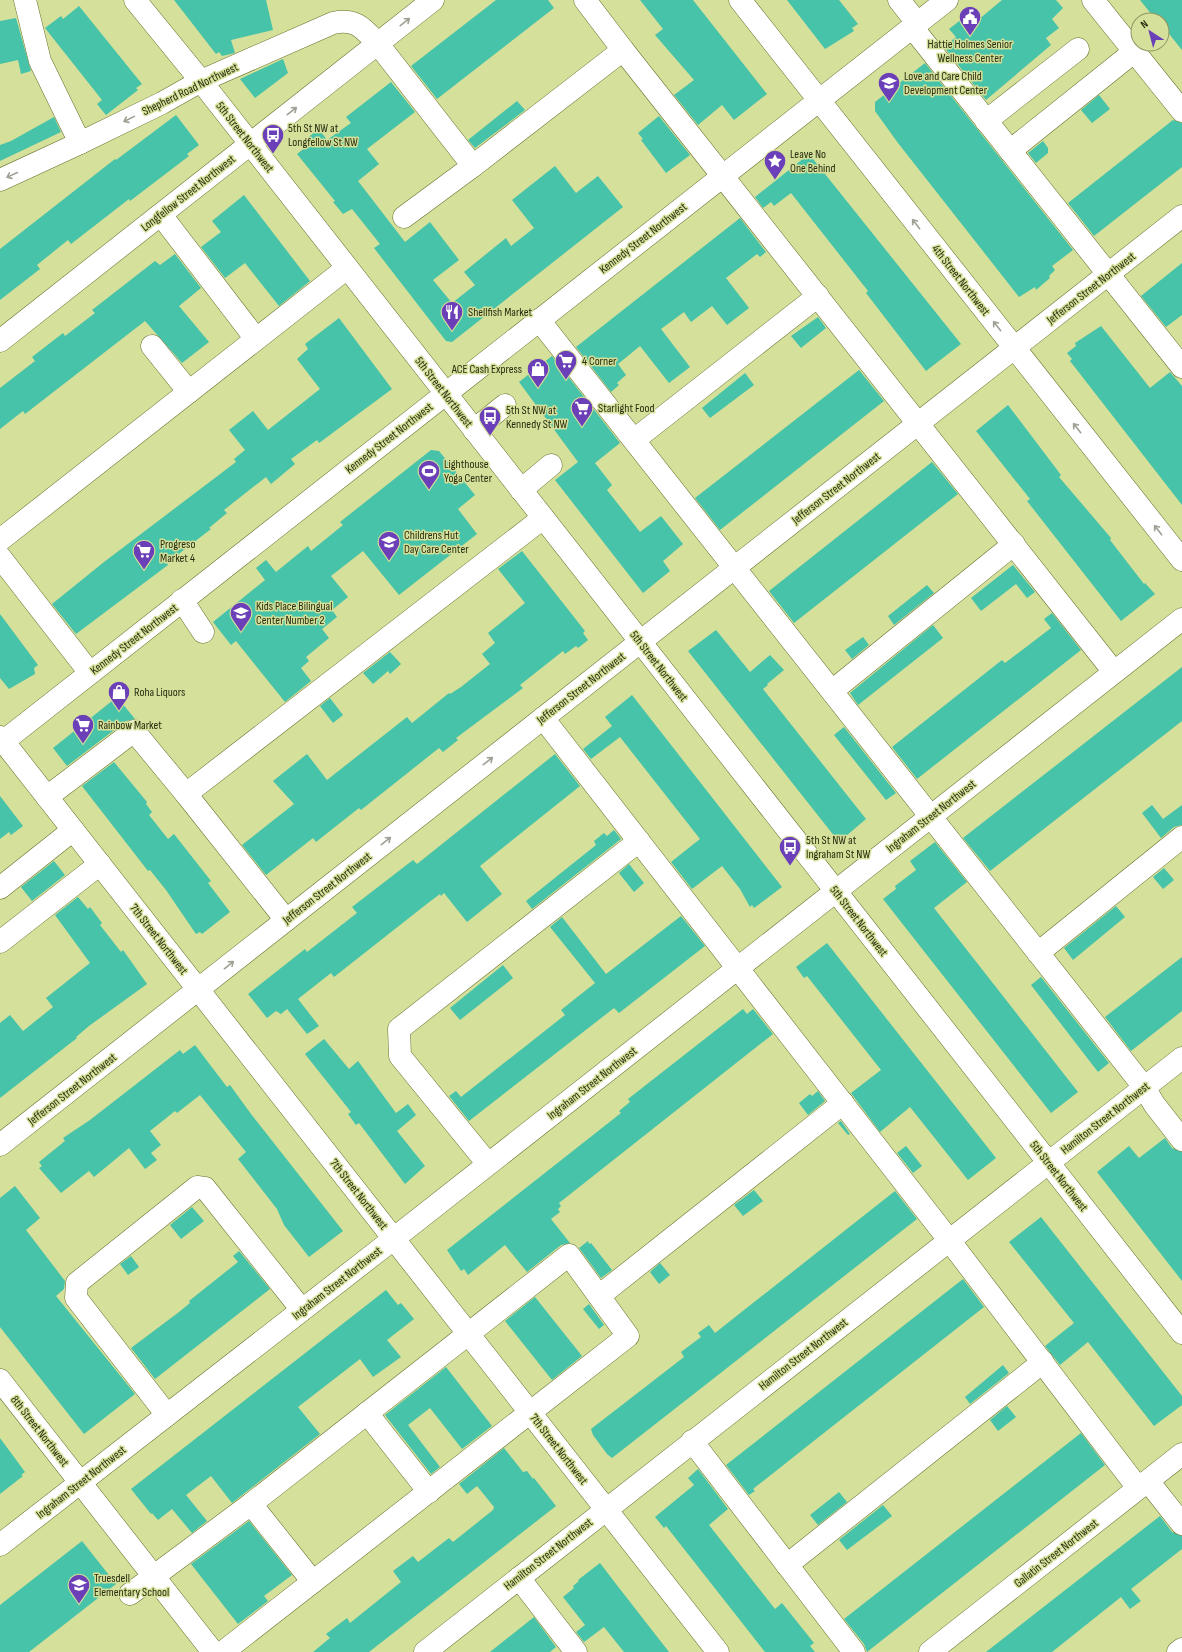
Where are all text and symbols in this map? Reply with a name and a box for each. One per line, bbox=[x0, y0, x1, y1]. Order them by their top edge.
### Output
public building icon: Hattie Holmes Senior Wellness Center bbox=[957, 4, 983, 37]
north arrow bbox=[1130, 12, 1170, 52]
text: N bbox=[1138, 17, 1151, 31]
one-way arrow bbox=[399, 18, 410, 27]
place label: Hattie Holmes Senior Wellness Center bbox=[928, 37, 1013, 66]
street label: Shepherd Road Northwest bbox=[140, 60, 241, 119]
place label: Love and Care Child Development Center bbox=[904, 69, 988, 98]
school or university icon: Love and Care Child Development Center bbox=[876, 70, 902, 103]
street label: 5th Street Northwest bbox=[212, 99, 277, 176]
one-way arrow bbox=[286, 107, 297, 116]
one-way arrow bbox=[123, 116, 135, 123]
place label: 5th St NW at Longfellow St NW bbox=[288, 121, 358, 150]
bus stop icon: 5th St NW at Longfellow St NW bbox=[260, 122, 286, 155]
place label: Leave No One Behind bbox=[790, 147, 835, 176]
place icon: Leave No One Behind bbox=[762, 148, 788, 181]
street label: Longfellow Street Northwest bbox=[138, 152, 239, 235]
one-way arrow bbox=[6, 171, 18, 179]
street label: Kennedy Street Northwest bbox=[597, 199, 690, 277]
one-way arrow bbox=[912, 218, 920, 229]
street label: 4th Street Northwest bbox=[928, 242, 993, 319]
street label: Jefferson Street Northwest bbox=[1043, 249, 1139, 328]
restaurant icon: Shellfish Market bbox=[439, 299, 465, 332]
place label: Shellfish Market bbox=[468, 305, 533, 320]
one-way arrow bbox=[992, 320, 1001, 331]
supermarket icon: 4 Corner bbox=[553, 348, 579, 381]
street label: 5th Street Northwest bbox=[411, 354, 476, 431]
place label: 4 Corner bbox=[582, 354, 617, 369]
shop icon: ACE Cash Express bbox=[525, 356, 551, 389]
place label: ACE Cash Express bbox=[451, 362, 522, 377]
supermarket icon: Starlight Food bbox=[569, 395, 595, 428]
street label: Kennedy Street Northwest bbox=[343, 399, 436, 477]
place label: Starlight Food bbox=[598, 401, 654, 416]
place label: 5th St NW at Kennedy St NW bbox=[506, 403, 568, 432]
bus stop icon: 5th St NW at Kennedy St NW bbox=[477, 404, 503, 437]
one-way arrow bbox=[1073, 422, 1082, 433]
street label: Jefferson Street Northwest bbox=[788, 449, 884, 528]
place label: Lighthouse Yoga Center bbox=[444, 457, 493, 486]
sports icon: Lighthouse Yoga Center bbox=[416, 458, 442, 491]
one-way arrow bbox=[1153, 524, 1162, 535]
place label: Childrens Hut Day Care Center bbox=[404, 528, 469, 557]
school or university icon: Childrens Hut Day Care Center bbox=[376, 529, 402, 562]
place label: Progreso Market 4 bbox=[160, 537, 195, 566]
supermarket icon: Progreso Market 4 bbox=[131, 538, 157, 571]
place label: Kids Place Bilingual Center Number 2 bbox=[256, 599, 332, 628]
street label: Kennedy Street Northwest bbox=[88, 600, 181, 678]
school or university icon: Kids Place Bilingual Center Number 2 bbox=[228, 600, 254, 633]
street label: 5th Street Northwest bbox=[626, 628, 691, 705]
street label: Jefferson Street Northwest bbox=[533, 649, 629, 728]
shop icon: Roha Liquors bbox=[106, 679, 132, 712]
place label: Roha Liquors bbox=[134, 685, 185, 700]
supermarket icon: Rainbow Market bbox=[70, 712, 96, 745]
place label: Rainbow Market bbox=[98, 718, 162, 733]
one-way arrow bbox=[483, 757, 494, 766]
street label: Ingraham Street Northwest bbox=[883, 776, 979, 856]
place label: 5th St NW at Ingraham St NW bbox=[806, 833, 870, 862]
bus stop icon: 5th St NW at Ingraham St NW bbox=[777, 834, 803, 867]
one-way arrow bbox=[380, 837, 391, 846]
street label: Jefferson Street Northwest bbox=[279, 849, 375, 928]
street label: 5th Street Northwest bbox=[826, 883, 891, 960]
street label: 7th Street Northwest bbox=[126, 901, 191, 978]
one-way arrow bbox=[223, 961, 234, 970]
street label: Ingraham Street Northwest bbox=[544, 1043, 640, 1123]
street label: Jefferson Street Northwest bbox=[24, 1050, 120, 1129]
street label: Hamilton Street Northwest bbox=[1058, 1079, 1153, 1158]
street label: 5th Street Northwest bbox=[1026, 1138, 1091, 1215]
street label: 7th Street Northwest bbox=[326, 1156, 391, 1233]
street label: Ingraham Street Northwest bbox=[289, 1243, 385, 1323]
street label: Hamilton Street Northwest bbox=[756, 1315, 851, 1394]
street label: 8th Street Northwest bbox=[7, 1393, 72, 1470]
street label: 7th Street Northwest bbox=[526, 1411, 591, 1488]
street label: Ingraham Street Northwest bbox=[33, 1442, 129, 1522]
street label: Hamilton Street Northwest bbox=[501, 1515, 596, 1594]
street label: Gallatin Street Northwest bbox=[1011, 1516, 1102, 1591]
place label: Truesdell Elementary School bbox=[94, 1571, 169, 1600]
school or university icon: Truesdell Elementary School bbox=[66, 1572, 92, 1605]

